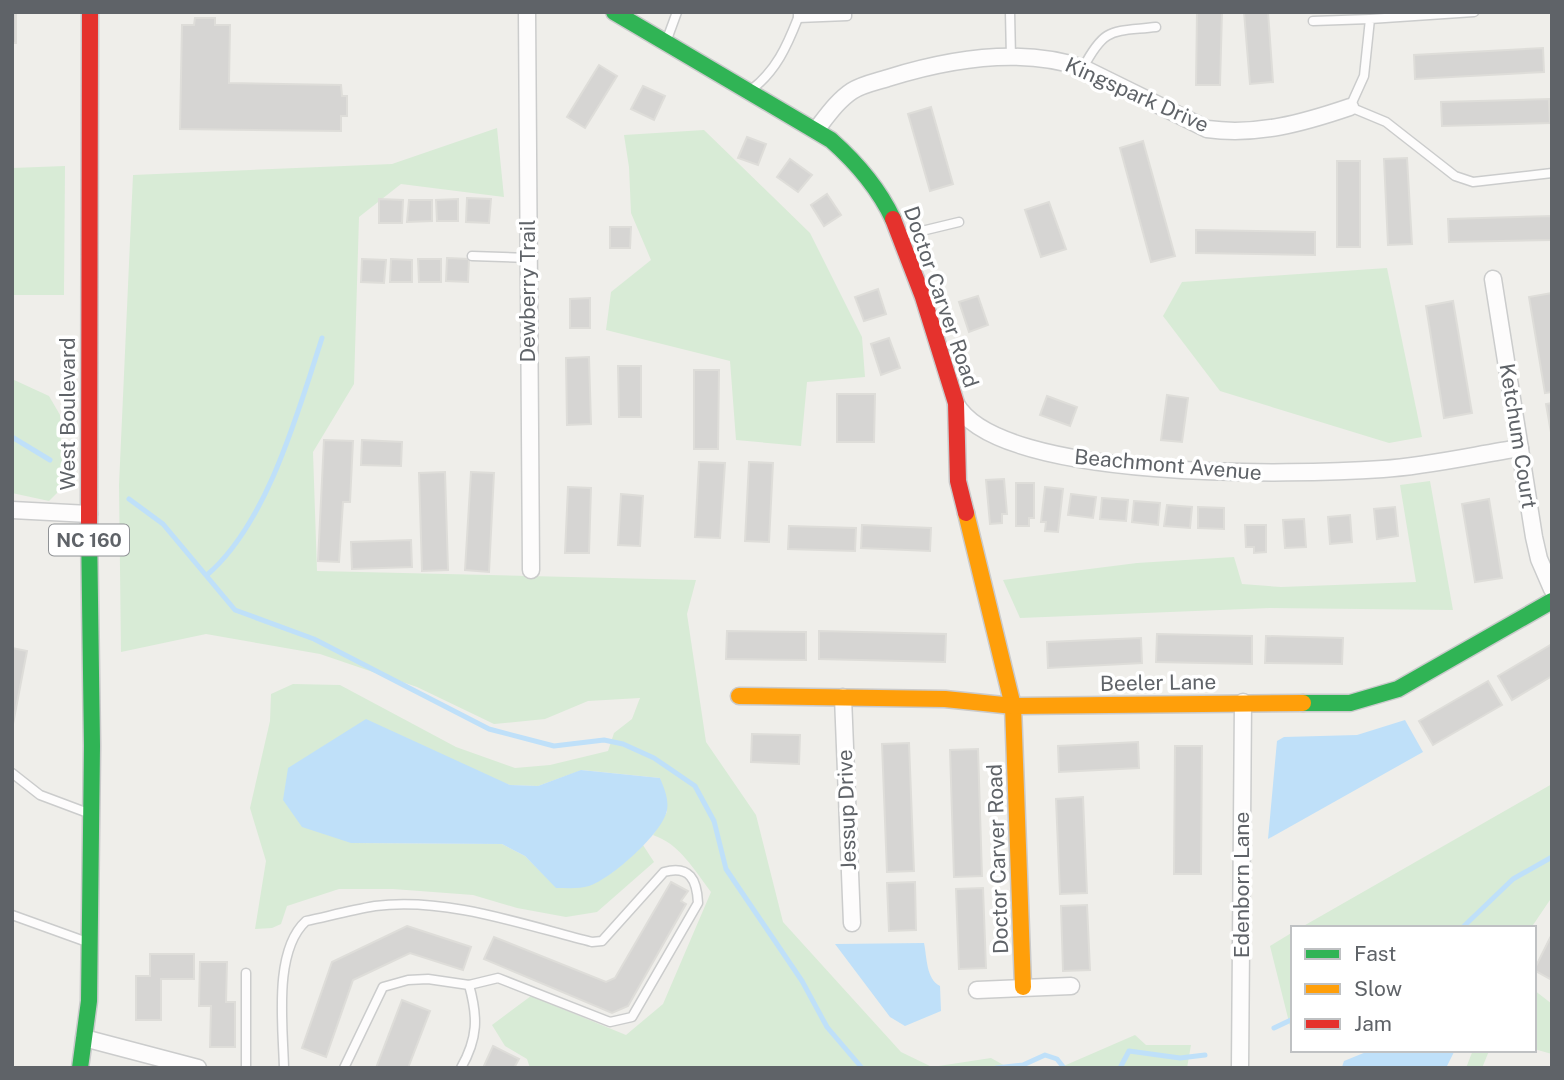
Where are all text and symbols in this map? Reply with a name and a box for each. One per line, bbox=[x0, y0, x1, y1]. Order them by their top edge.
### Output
street label: Kingspark Drive bbox=[1062, 52, 1213, 137]
street label: Doctor Carver Road bbox=[899, 203, 984, 391]
street label: Dewberry Trail bbox=[515, 219, 540, 363]
street label: West Boulevard bbox=[55, 338, 80, 490]
street label: Ketchum Court bbox=[1495, 362, 1542, 510]
street label: Beachmont Avenue bbox=[1073, 444, 1263, 485]
road number: NC 160 bbox=[49, 524, 129, 555]
street label: Beeler Lane bbox=[1100, 669, 1216, 696]
street label: Jessup Drive bbox=[832, 749, 861, 871]
street label: Doctor Carver Road bbox=[982, 764, 1013, 954]
street label: Edenborn Lane bbox=[1229, 812, 1254, 958]
legend bbox=[1291, 926, 1536, 1052]
text: Fast bbox=[1354, 941, 1396, 966]
text: Slow bbox=[1354, 976, 1402, 1001]
text: Jam bbox=[1354, 1011, 1392, 1036]

